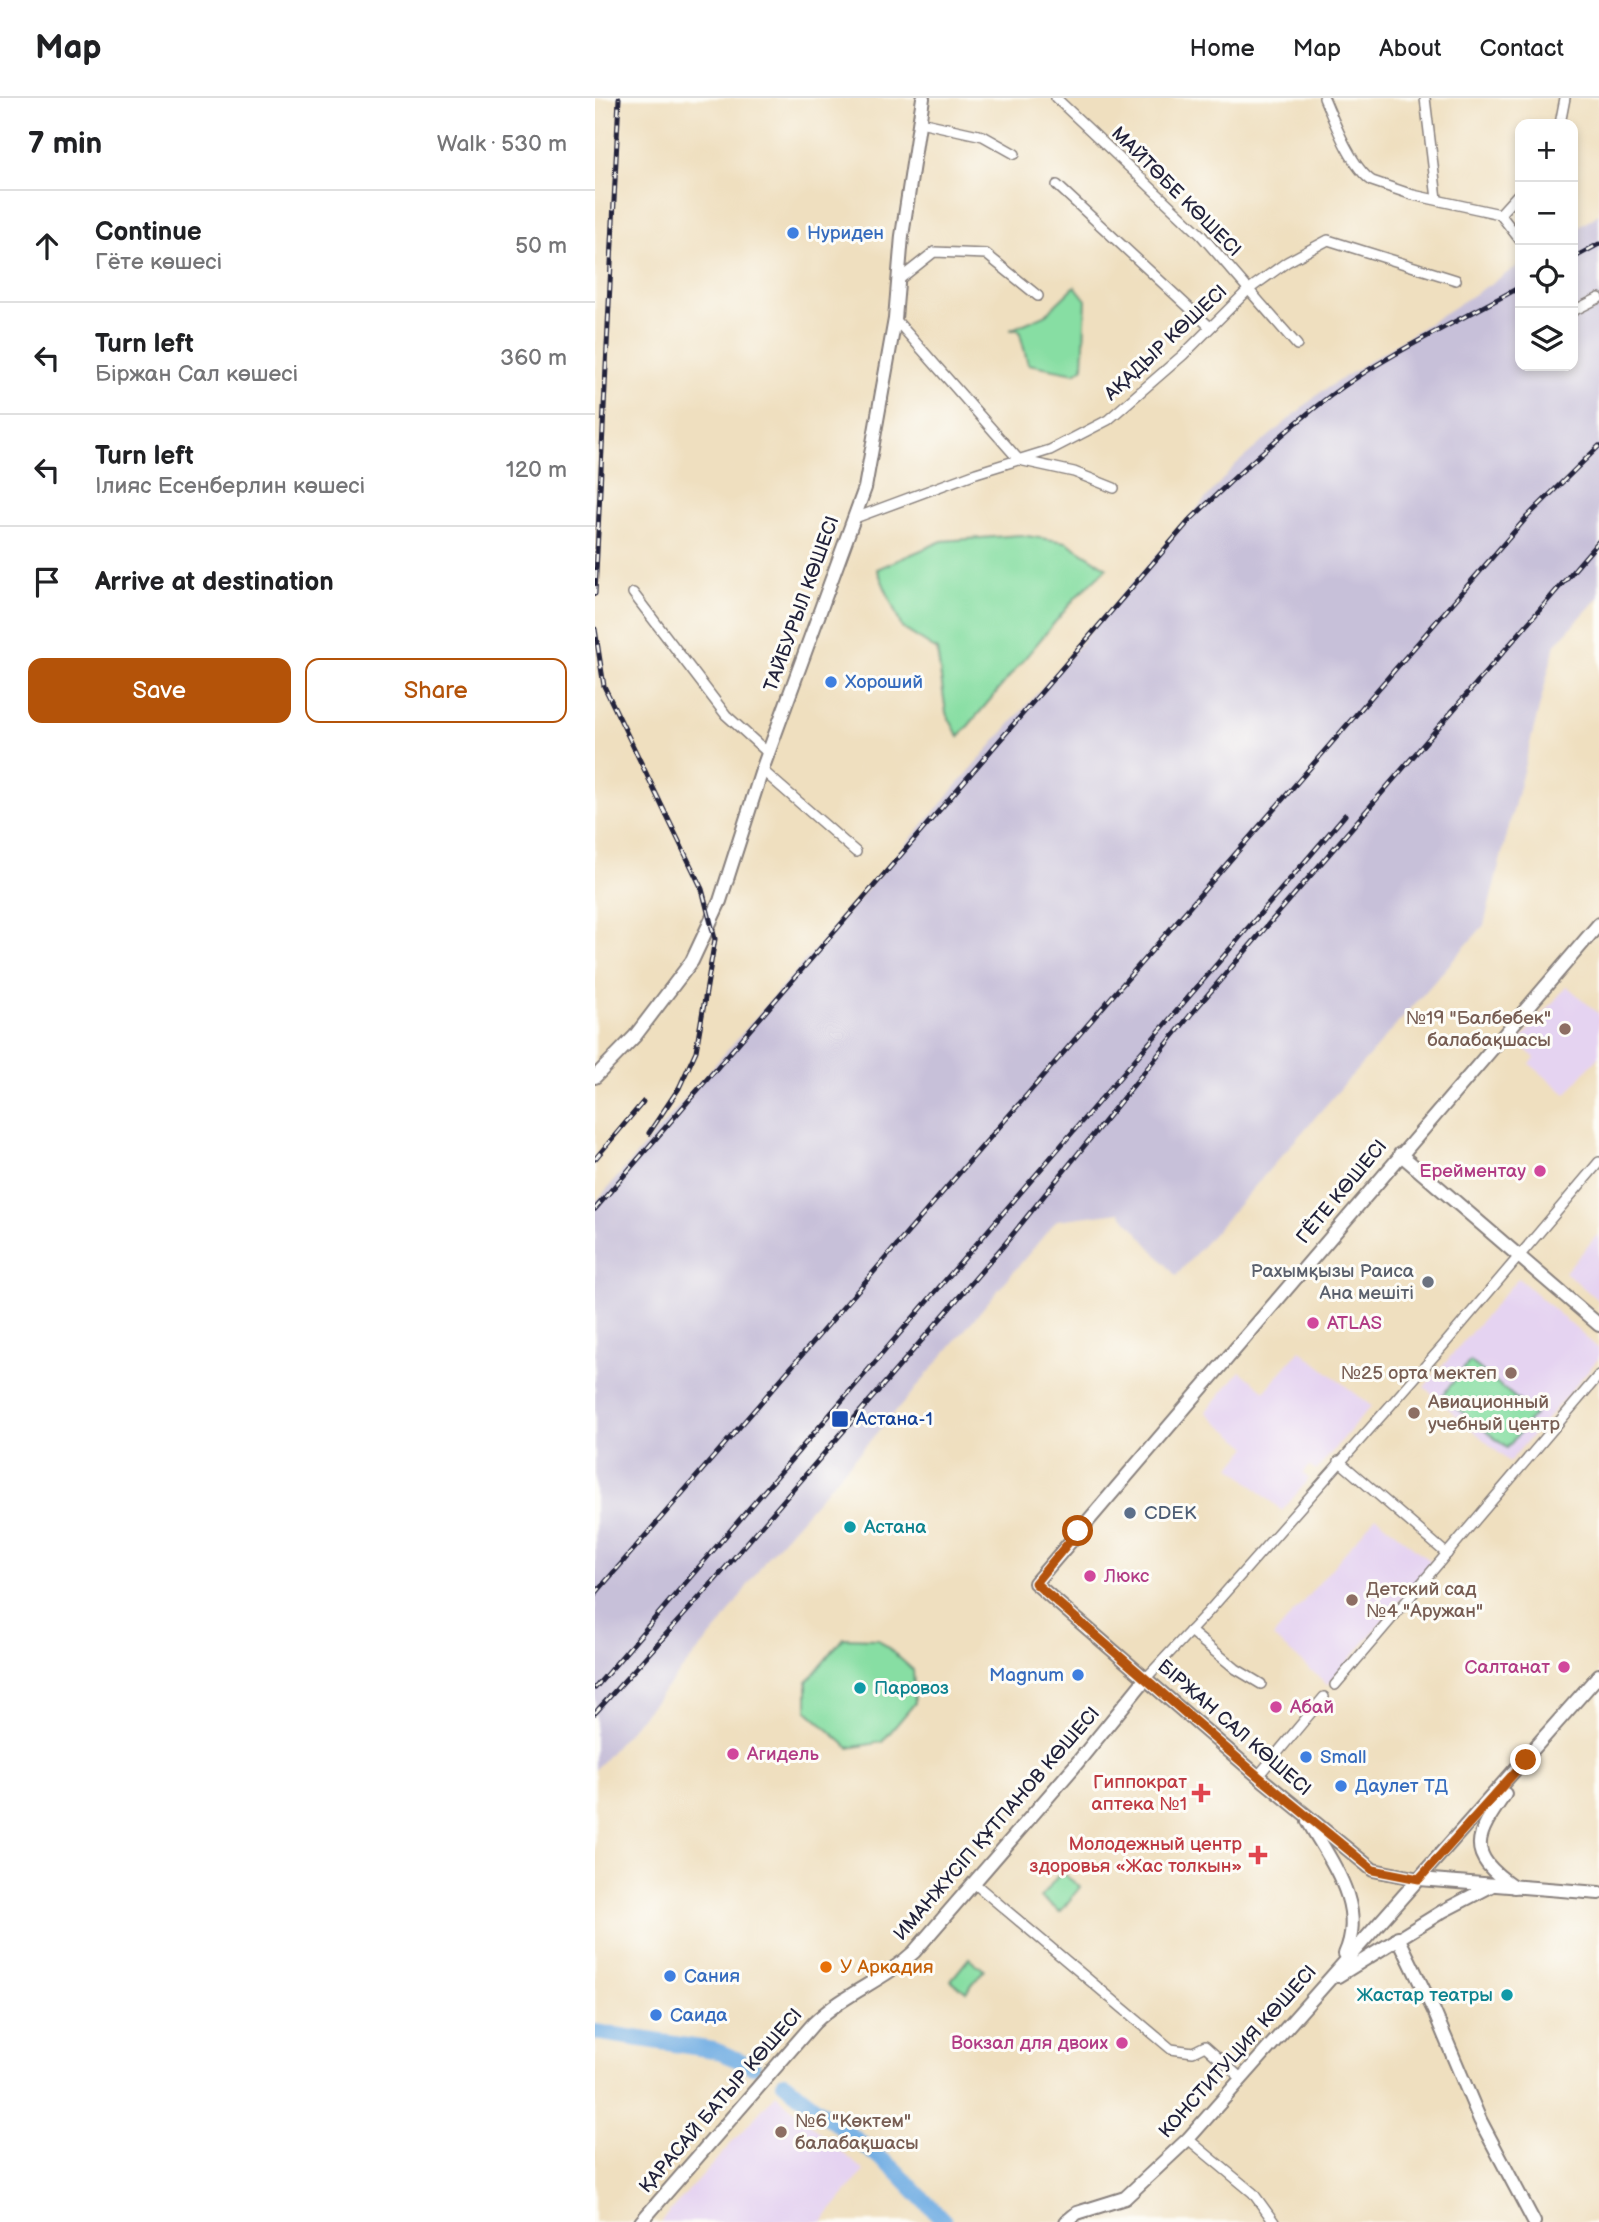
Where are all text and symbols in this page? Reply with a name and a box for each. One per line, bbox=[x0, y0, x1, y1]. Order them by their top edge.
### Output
text: Map bbox=[35, 28, 101, 68]
text: Home bbox=[1190, 34, 1255, 63]
text: Map bbox=[1293, 34, 1341, 63]
text: About bbox=[1379, 34, 1441, 63]
text: Contact bbox=[1479, 34, 1564, 63]
map controls bbox=[1515, 119, 1578, 371]
button: + bbox=[1515, 119, 1578, 182]
street label: МАЙТӨБЕ КӨШЕСІ bbox=[1106, 122, 1246, 262]
text: 7 min bbox=[28, 126, 102, 162]
text: Walk · 530 m bbox=[437, 130, 567, 158]
button: − bbox=[1515, 182, 1578, 245]
text: Continue bbox=[95, 217, 202, 248]
place label: Нуриден bbox=[807, 222, 884, 245]
marker: Нуриден bbox=[785, 225, 801, 241]
icon: ahead bbox=[28, 227, 66, 265]
text: 50 m bbox=[515, 232, 567, 260]
button: locate bbox=[1515, 245, 1578, 308]
text: Гёте көшесі bbox=[95, 248, 222, 276]
street label: АҚАДЫР КӨШЕСІ bbox=[1099, 280, 1232, 406]
button: layers bbox=[1515, 308, 1578, 371]
text: Turn left bbox=[95, 329, 194, 360]
icon: left bbox=[28, 339, 66, 377]
text: 360 m bbox=[500, 344, 567, 372]
text: Біржан Сал көшесі bbox=[95, 360, 298, 388]
text: Turn left bbox=[95, 441, 194, 472]
icon: left bbox=[28, 451, 66, 489]
text: 120 m bbox=[506, 456, 567, 484]
text: Ілияс Есенберлин көшесі bbox=[95, 472, 365, 500]
street label: ТАЙБУРЫЛ КӨШЕСІ bbox=[760, 513, 844, 695]
icon: arrive bbox=[28, 563, 66, 601]
text: Arrive at destination bbox=[95, 567, 334, 598]
button: Save bbox=[28, 658, 291, 723]
button: Share bbox=[305, 658, 567, 723]
place label: Хороший bbox=[845, 671, 923, 694]
marker: Хороший bbox=[823, 674, 839, 690]
place label: №19 "Балбөбек" балабақшасы bbox=[1406, 1007, 1551, 1052]
marker: №19 "Балбөбек" балабақшасы bbox=[1557, 1021, 1573, 1037]
street label: ГЁТЕ КӨШЕСІ bbox=[1292, 1135, 1392, 1249]
place label: Ерейментау bbox=[1419, 1160, 1526, 1183]
marker: Ерейментау bbox=[1532, 1163, 1548, 1179]
place label: Рахымқызы Раиса Ана мешіті bbox=[1251, 1260, 1414, 1305]
marker: Рахымқызы Раиса Ана мешіті bbox=[1420, 1274, 1436, 1290]
place label: ATLAS bbox=[1327, 1312, 1382, 1335]
marker: ATLAS bbox=[1305, 1315, 1321, 1331]
place label: №25 орта мектеп bbox=[1341, 1362, 1497, 1385]
marker: №25 орта мектеп bbox=[1503, 1365, 1519, 1381]
place label: Авиационный учебный центр bbox=[1427, 1391, 1560, 1436]
marker: Авиационный учебный центр bbox=[1406, 1405, 1422, 1421]
place label: Астана-1 bbox=[855, 1408, 933, 1431]
marker: Астана-1 bbox=[830, 1409, 850, 1429]
place label: CDEK bbox=[1144, 1502, 1197, 1525]
marker: CDEK bbox=[1122, 1505, 1138, 1521]
route start bbox=[1062, 1515, 1093, 1546]
place label: Астана bbox=[863, 1516, 927, 1539]
marker: Астана bbox=[842, 1519, 858, 1535]
place label: Люкс bbox=[1103, 1565, 1150, 1588]
marker: Люкс bbox=[1082, 1568, 1098, 1584]
place label: Детский сад №4 "Аружан" bbox=[1366, 1578, 1483, 1623]
marker: Детский сад №4 "Аружан" bbox=[1344, 1592, 1360, 1608]
street label: БІРЖАН САЛ КӨШЕСІ bbox=[1153, 1655, 1315, 1801]
place label: Салтанат bbox=[1465, 1656, 1550, 1679]
marker: Салтанат bbox=[1556, 1659, 1572, 1675]
place label: Magnum bbox=[989, 1664, 1064, 1687]
marker: Magnum bbox=[1070, 1667, 1086, 1683]
place label: Паровоз bbox=[874, 1677, 949, 1700]
marker: Паровоз bbox=[852, 1680, 868, 1696]
place label: Абай bbox=[1289, 1696, 1334, 1719]
marker: Абай bbox=[1268, 1699, 1284, 1715]
street label: ИМАНЖҮСІП ҚҰТПАНОВ КӨШЕСІ bbox=[889, 1702, 1105, 1946]
place label: Агидель bbox=[746, 1743, 819, 1766]
route end bbox=[1510, 1744, 1541, 1775]
marker: Агидель bbox=[725, 1746, 741, 1762]
place label: Small bbox=[1320, 1746, 1366, 1769]
marker: Small bbox=[1298, 1749, 1314, 1765]
place label: Гиппократ аптека №1 bbox=[1091, 1771, 1187, 1816]
place label: Даулет ТД bbox=[1355, 1775, 1448, 1798]
marker: Даулет ТД bbox=[1333, 1778, 1349, 1794]
marker: Гиппократ аптека №1 bbox=[1193, 1785, 1209, 1801]
place label: Молодежный центр здоровья «Жас толкын» bbox=[1029, 1833, 1242, 1878]
marker: Молодежный центр здоровья «Жас толкын» bbox=[1248, 1845, 1268, 1865]
place label: У Аркадия bbox=[840, 1956, 933, 1979]
marker: У Аркадия bbox=[818, 1959, 834, 1975]
street label: КОНСТИТУЦИЯ КӨШЕСІ bbox=[1154, 1961, 1322, 2143]
place label: Сания bbox=[684, 1965, 740, 1988]
marker: Сания bbox=[662, 1968, 678, 1984]
place label: Жастар театры bbox=[1356, 1984, 1493, 2007]
marker: Жастар театры bbox=[1499, 1987, 1515, 2003]
street label: ҚАРАСАЙ БАТЫР КӨШЕСІ bbox=[635, 2004, 807, 2198]
place label: Саида bbox=[670, 2004, 727, 2027]
marker: Саида bbox=[648, 2007, 664, 2023]
place label: Вокзал для двоих bbox=[951, 2032, 1108, 2055]
marker: Вокзал для двоих bbox=[1114, 2035, 1130, 2051]
place label: №6 "Көктем" балабақшасы bbox=[795, 2110, 919, 2155]
marker: №6 "Көктем" балабақшасы bbox=[773, 2124, 789, 2140]

